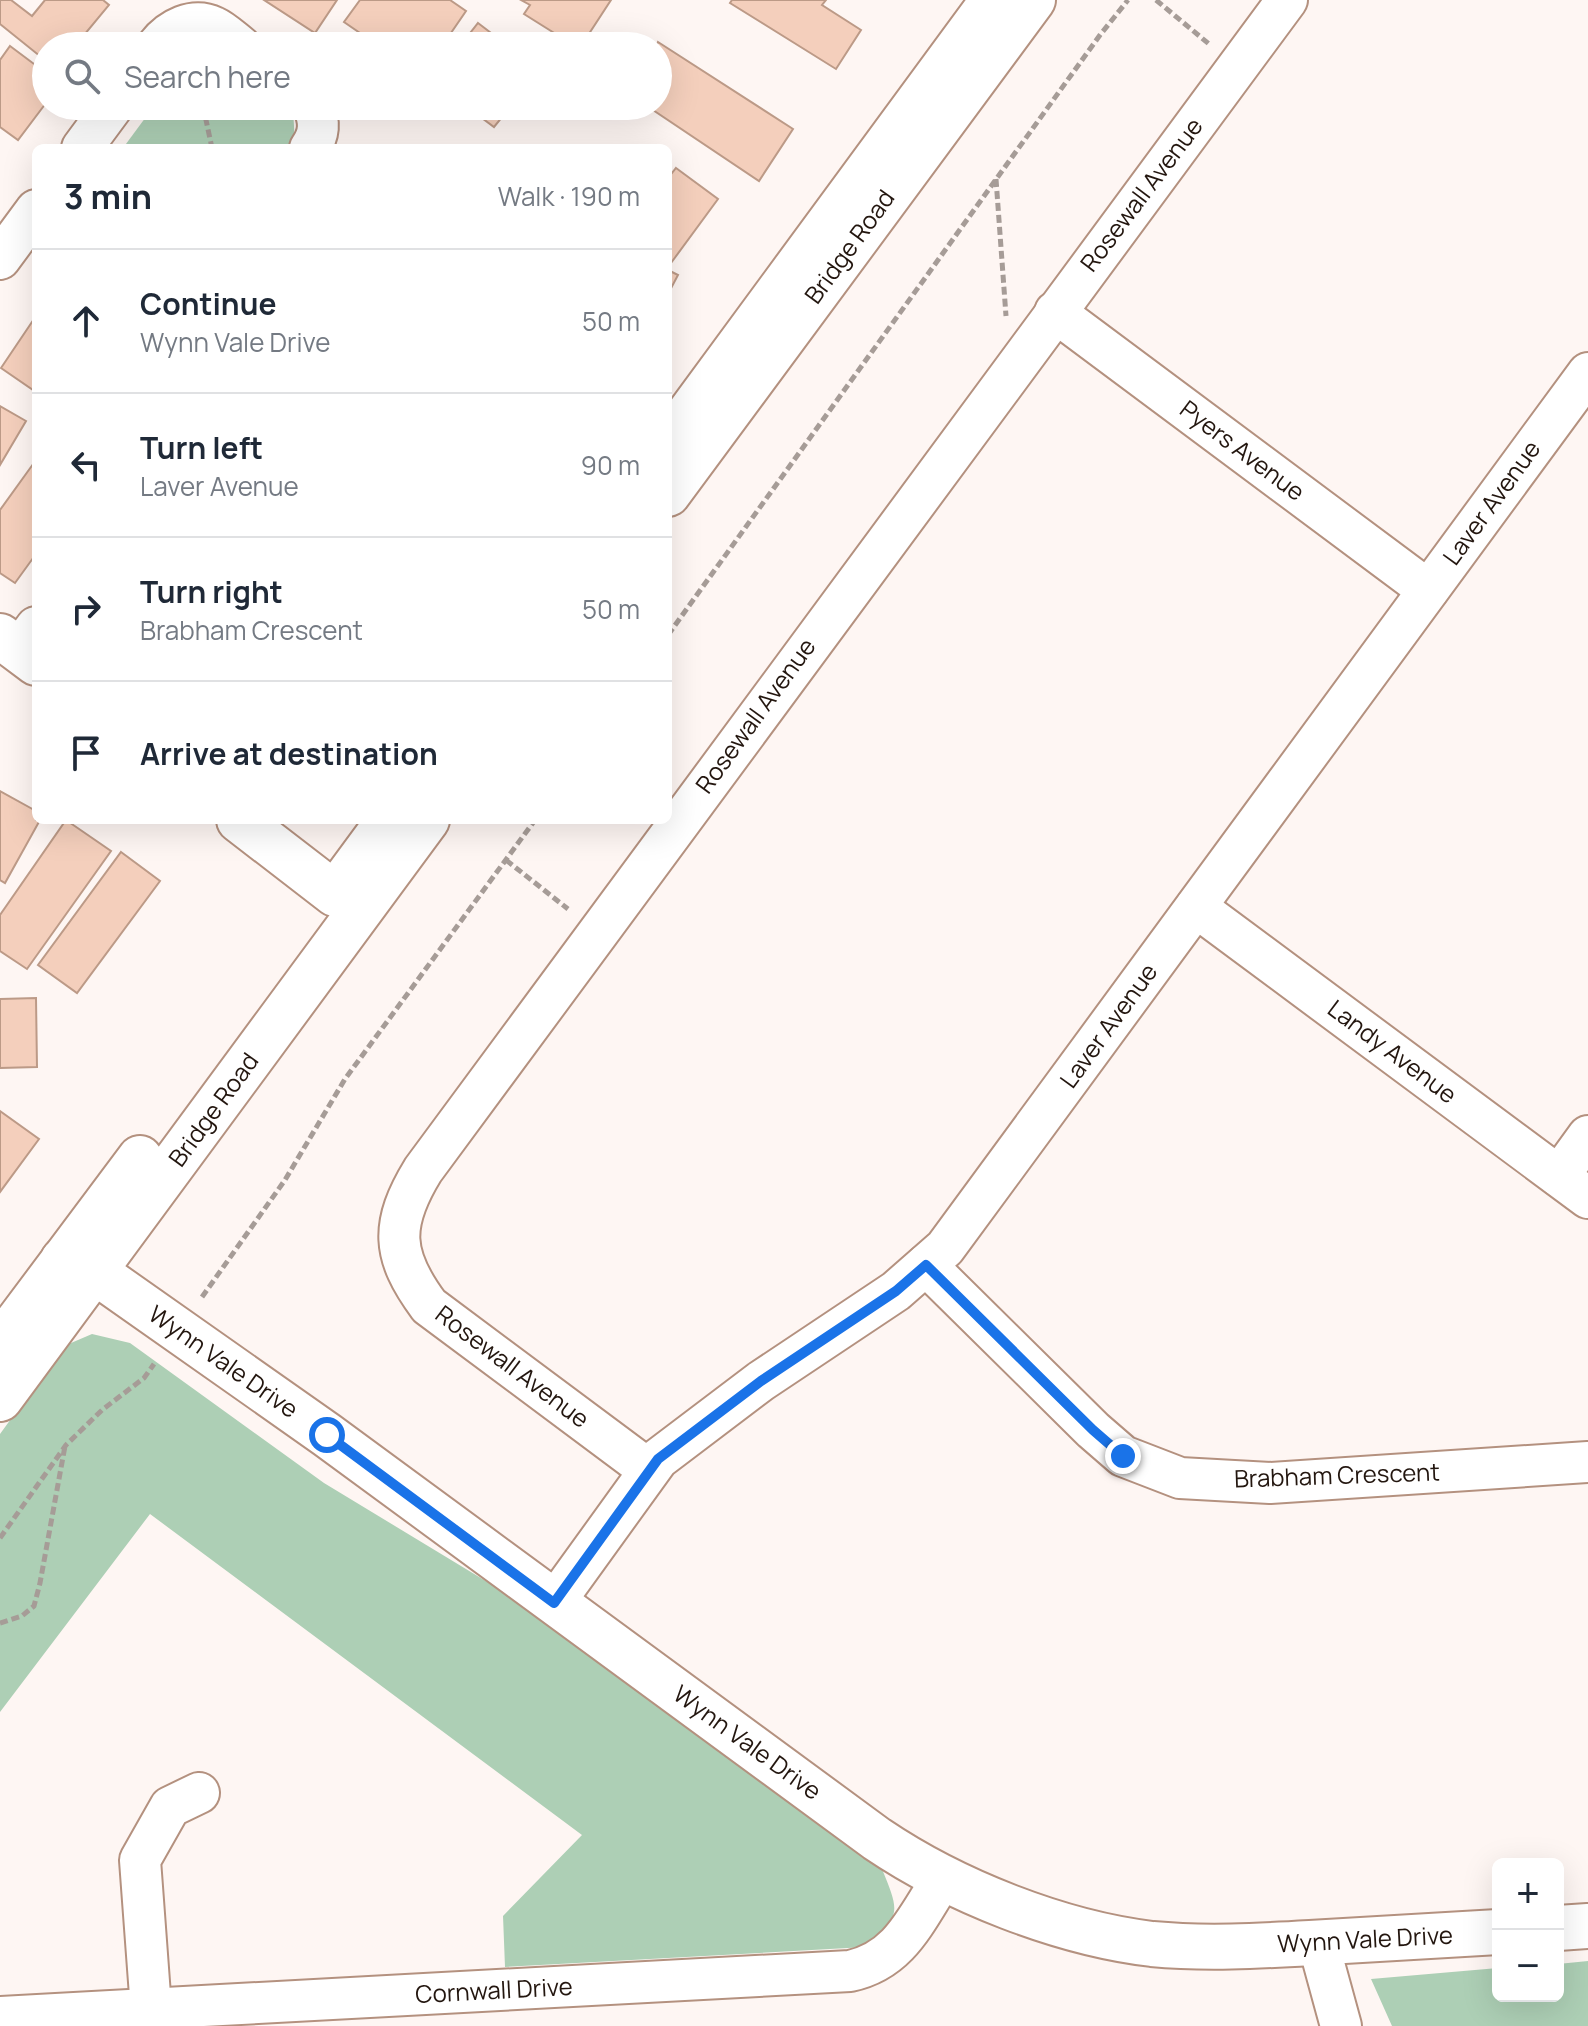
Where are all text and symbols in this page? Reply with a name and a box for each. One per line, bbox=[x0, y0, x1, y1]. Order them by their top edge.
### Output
search box bbox=[32, 32, 672, 120]
icon: search bbox=[60, 54, 104, 98]
text: Search here bbox=[124, 56, 291, 97]
street label: Rosewall Avenue bbox=[1072, 110, 1210, 278]
text: 3 min bbox=[64, 173, 152, 219]
text: Walk · 190 m bbox=[498, 178, 640, 214]
street label: Bridge Road bbox=[796, 183, 901, 310]
text: Continue bbox=[140, 283, 276, 324]
icon: ahead bbox=[64, 299, 108, 343]
text: 50 m bbox=[582, 303, 640, 339]
text: Wynn Vale Drive bbox=[140, 324, 330, 360]
street label: Pyers Avenue bbox=[1174, 392, 1312, 508]
text: Turn left bbox=[140, 427, 263, 468]
street label: Laver Avenue bbox=[1434, 433, 1547, 571]
icon: left bbox=[64, 443, 108, 487]
text: 90 m bbox=[581, 447, 640, 483]
text: Laver Avenue bbox=[140, 468, 299, 504]
text: Turn right bbox=[140, 571, 283, 612]
icon: right bbox=[64, 587, 108, 631]
text: 50 m bbox=[582, 591, 640, 627]
text: Brabham Crescent bbox=[140, 612, 363, 648]
street label: Rosewall Avenue bbox=[687, 631, 822, 799]
icon: arrive bbox=[64, 731, 108, 775]
text: Arrive at destination bbox=[140, 733, 438, 774]
street label: Laver Avenue bbox=[1051, 956, 1164, 1094]
street label: Landy Avenue bbox=[1322, 991, 1464, 1110]
street label: Bridge Road bbox=[160, 1046, 265, 1173]
street label: Wynn Vale Drive bbox=[142, 1297, 305, 1425]
street label: Rosewall Avenue bbox=[429, 1297, 597, 1435]
route start bbox=[309, 1417, 345, 1453]
route end bbox=[1105, 1438, 1141, 1474]
street label: Brabham Crescent bbox=[1234, 1454, 1440, 1495]
street label: Wynn Vale Drive bbox=[667, 1677, 829, 1807]
map controls bbox=[1492, 1858, 1564, 2002]
button: + bbox=[1492, 1858, 1564, 1930]
street label: Wynn Vale Drive bbox=[1276, 1917, 1454, 1960]
button: − bbox=[1492, 1930, 1564, 2002]
street label: Cornwall Drive bbox=[414, 1969, 573, 2010]

